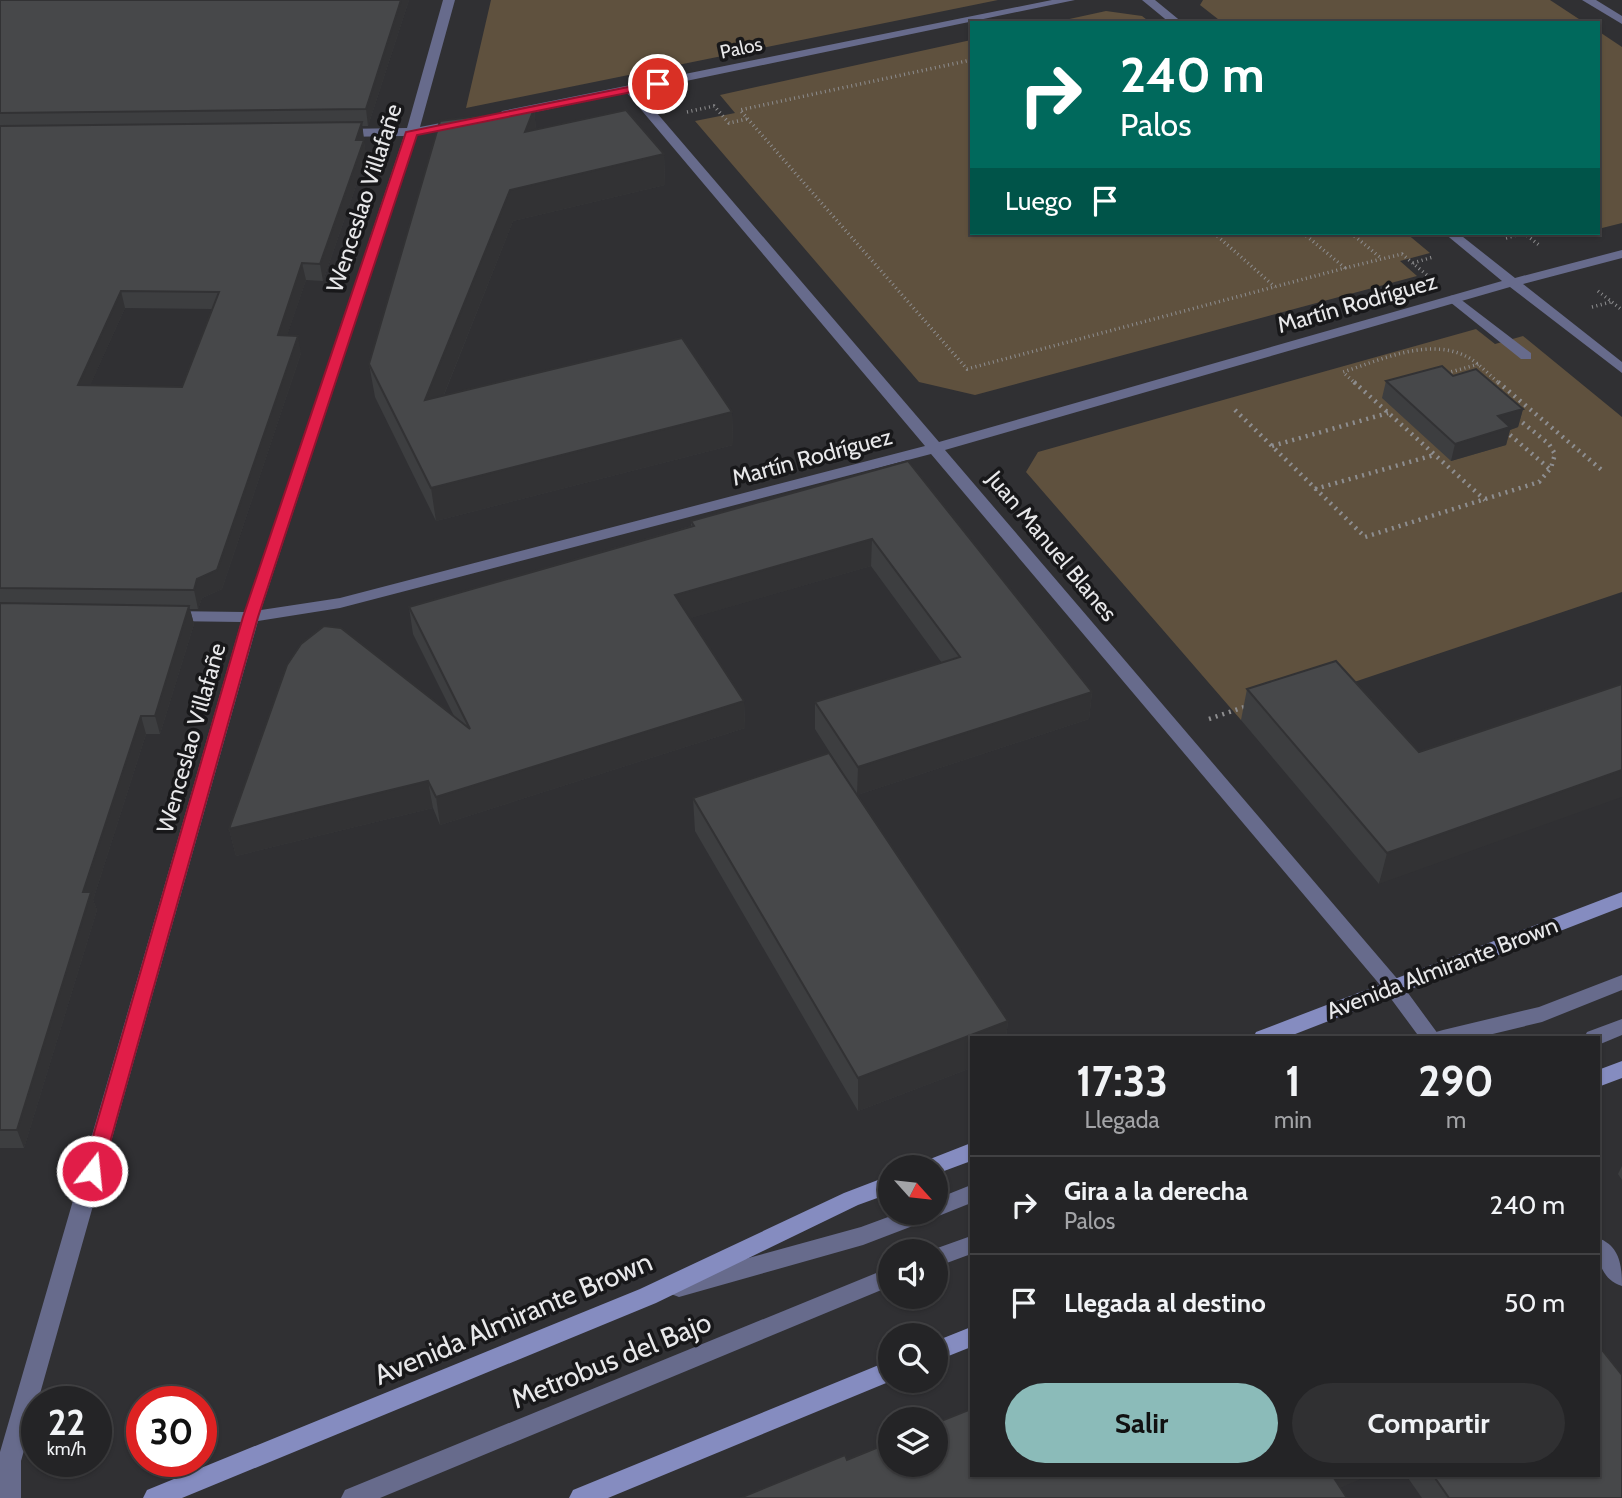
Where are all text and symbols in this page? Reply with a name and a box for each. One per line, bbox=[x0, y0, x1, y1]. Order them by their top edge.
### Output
street label: Palos bbox=[718, 32, 764, 64]
text: 240 m bbox=[1120, 45, 1265, 104]
icon: right bbox=[1005, 49, 1096, 140]
pin bbox=[628, 54, 688, 114]
icon: arrive bbox=[639, 65, 677, 103]
street label: Wenceslao Villafañe bbox=[320, 100, 408, 296]
text: Palos bbox=[1120, 105, 1191, 144]
icon: arrive bbox=[1086, 182, 1124, 220]
text: Luego bbox=[1005, 185, 1072, 217]
street label: Martín Rodríguez bbox=[1274, 267, 1440, 339]
street label: Martín Rodríguez bbox=[729, 422, 895, 492]
street label: Juan Manuel Blanes bbox=[980, 464, 1123, 627]
street label: Wenceslao Villafañe bbox=[150, 640, 232, 836]
street label: Avenida Almirante Brown bbox=[1322, 911, 1562, 1025]
text: 17:33 bbox=[1076, 1055, 1168, 1107]
text: 1 bbox=[1285, 1055, 1301, 1107]
text: 290 bbox=[1418, 1055, 1494, 1107]
text: Llegada bbox=[1085, 1106, 1159, 1134]
text: min bbox=[1274, 1106, 1312, 1134]
text: m bbox=[1446, 1106, 1466, 1134]
position arrow bbox=[55, 1134, 129, 1208]
north arrow bbox=[878, 1155, 948, 1225]
map controls bbox=[878, 1155, 948, 1477]
text: Gira a la derecha bbox=[1064, 1175, 1248, 1207]
icon: right bbox=[1005, 1186, 1043, 1224]
text: 240 m bbox=[1490, 1189, 1565, 1221]
text: Palos bbox=[1064, 1207, 1115, 1235]
button: sound bbox=[878, 1239, 948, 1309]
street label: Avenida Almirante Brown bbox=[369, 1244, 657, 1392]
icon: arrive bbox=[1005, 1284, 1043, 1322]
text: Llegada al destino bbox=[1064, 1287, 1266, 1319]
text: 50 m bbox=[1504, 1287, 1565, 1319]
street label: Metrobus del Bajo bbox=[506, 1304, 716, 1416]
button: search bbox=[878, 1323, 948, 1393]
button: Salir bbox=[1005, 1383, 1278, 1463]
button: Compartir bbox=[1292, 1383, 1565, 1463]
speed limit sign: 30 bbox=[126, 1386, 217, 1477]
text: 22 bbox=[48, 1401, 85, 1444]
button: layers bbox=[878, 1407, 948, 1477]
text: km/h bbox=[47, 1438, 86, 1460]

